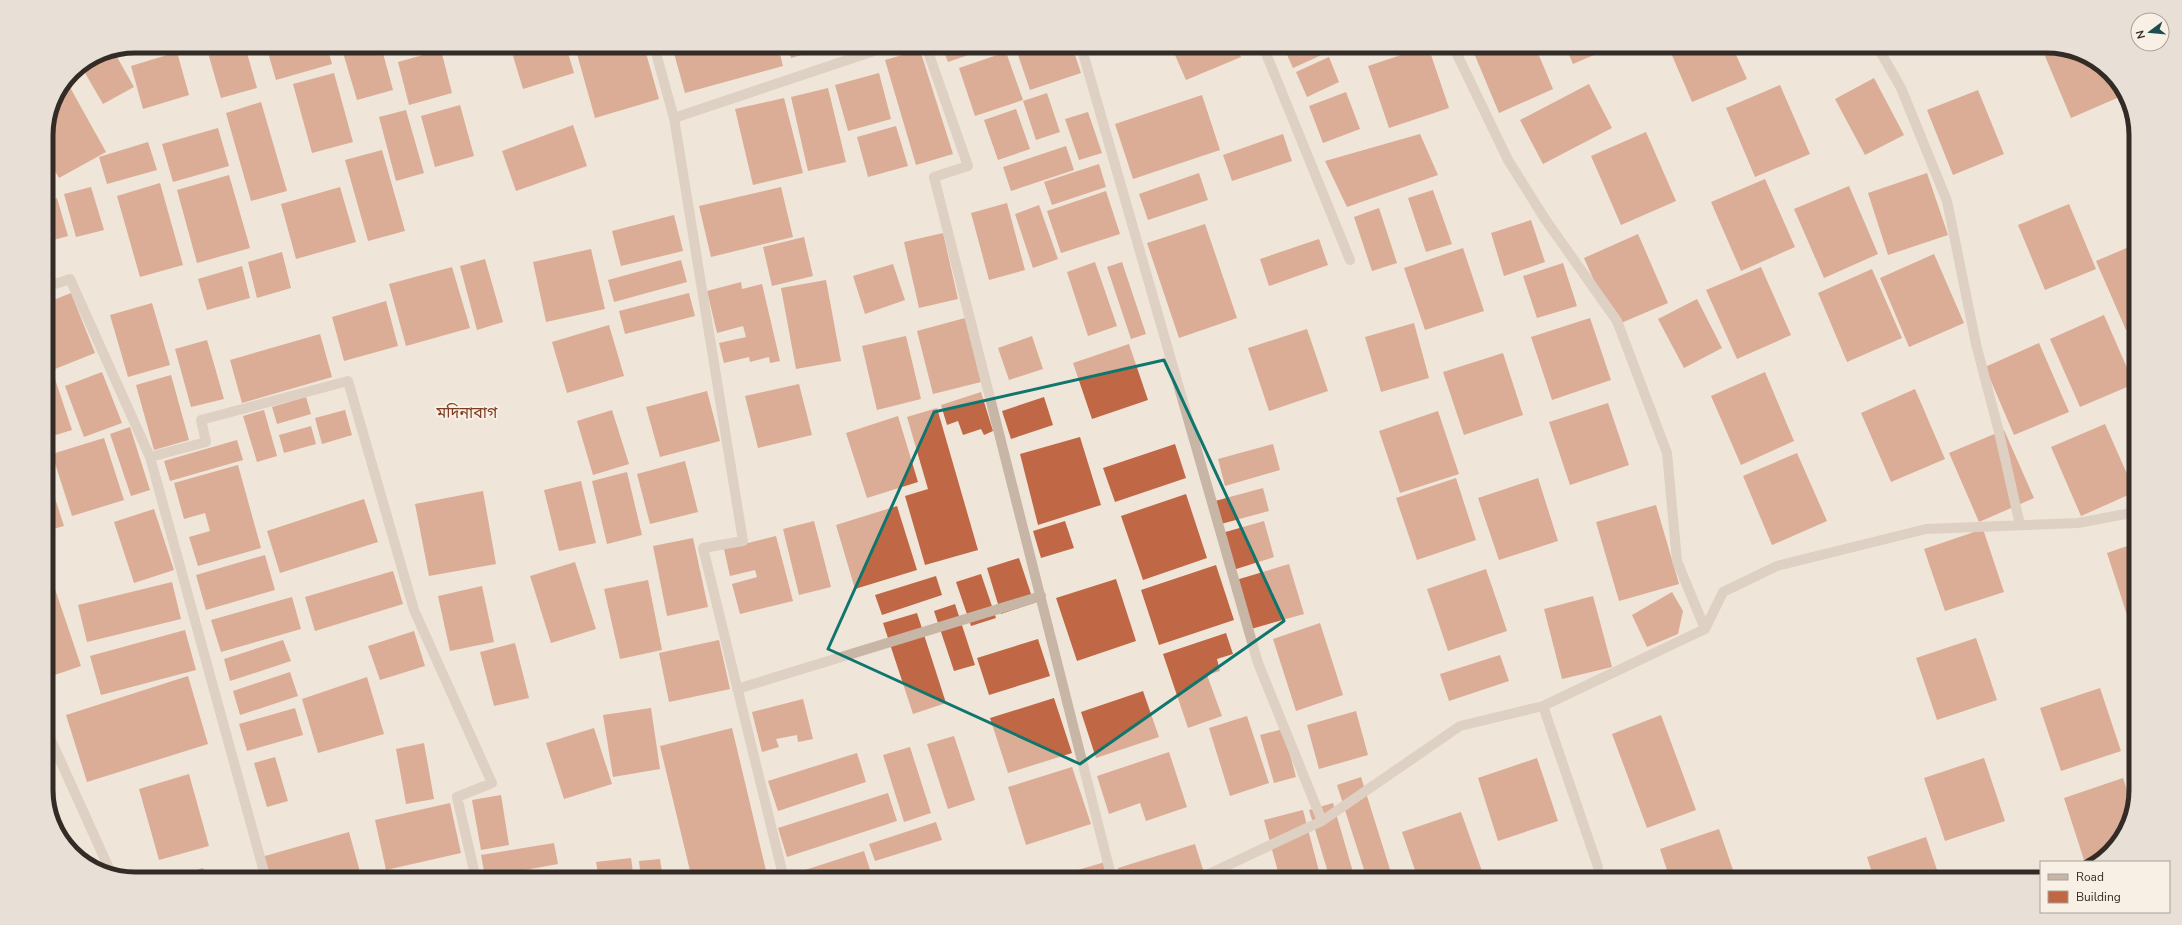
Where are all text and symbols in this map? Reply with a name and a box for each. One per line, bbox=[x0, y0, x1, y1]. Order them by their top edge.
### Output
north arrow bbox=[2130, 12, 2170, 52]
text: N bbox=[2133, 29, 2149, 41]
district label: মদিনাবাগ bbox=[436, 402, 498, 424]
legend bbox=[2040, 861, 2170, 913]
text: Road bbox=[2076, 869, 2104, 885]
text: Building bbox=[2076, 889, 2121, 905]

